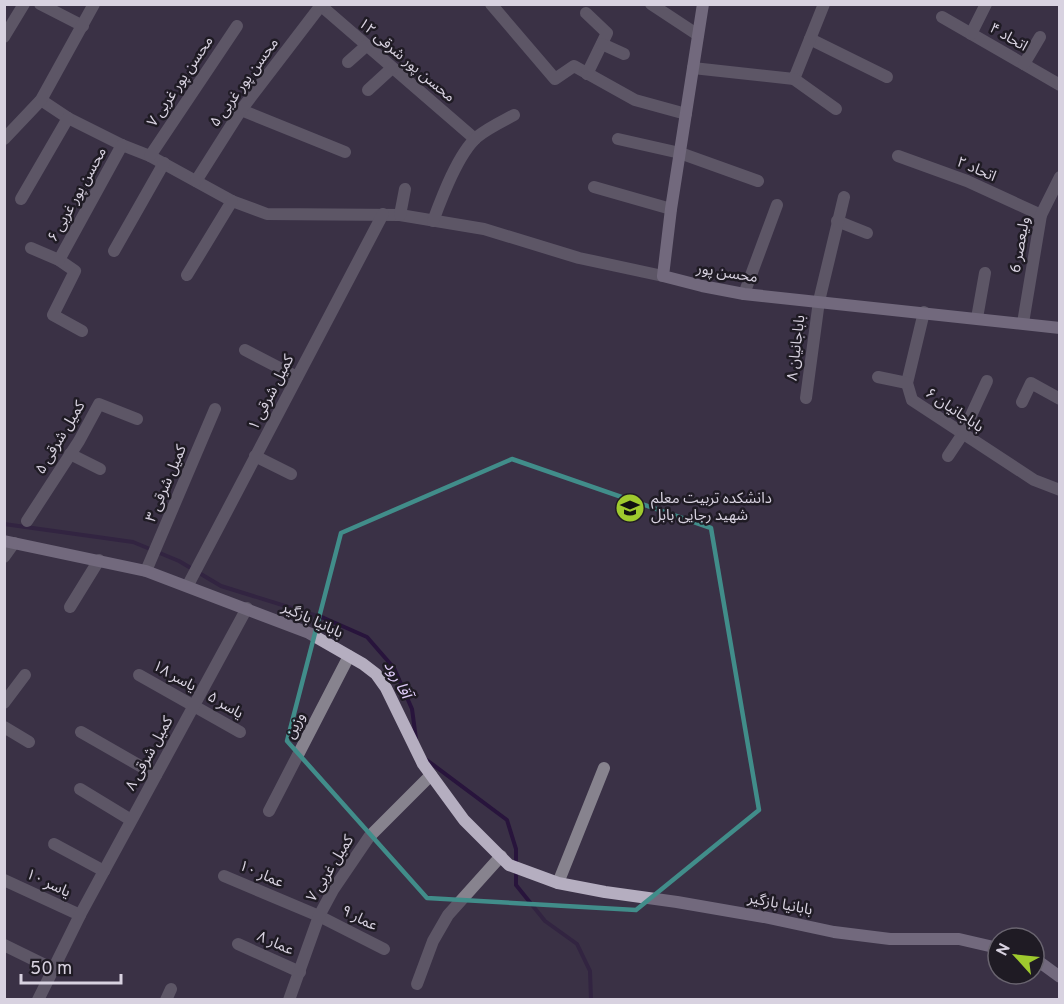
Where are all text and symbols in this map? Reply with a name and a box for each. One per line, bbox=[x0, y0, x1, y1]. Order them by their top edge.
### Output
street label: محسن پور شرقی ۱۲ bbox=[354, 15, 458, 107]
street label: اتحاد ۴ bbox=[985, 19, 1031, 57]
street label: محسن پور غربی ۷ bbox=[144, 33, 218, 131]
street label: محسن پور غربی ۵ bbox=[206, 35, 284, 131]
street label: محسن پور غربی ۶ bbox=[44, 144, 112, 246]
street label: اتحاد ۲ bbox=[953, 153, 999, 187]
street label: ولیعصر 6 bbox=[1007, 215, 1035, 275]
street label: محسن پور bbox=[694, 260, 759, 288]
street label: باباجانیان ۸ bbox=[784, 314, 810, 382]
street label: کمیل شرقی ۱ bbox=[245, 351, 299, 434]
street label: باباجانیان ۶ bbox=[921, 385, 987, 437]
street label: کمیل شرقی ۵ bbox=[32, 397, 91, 478]
street label: کمیل شرقی ۳ bbox=[142, 442, 192, 525]
place label: دانشکده تربیت معلم شهید رجایی بابل bbox=[651, 490, 772, 526]
school or university icon: دانشکده تربیت معلم شهید رجایی بابل bbox=[614, 492, 646, 524]
street label: بابانیا بازگیر bbox=[277, 598, 346, 643]
street label: یاسر ۱۸ bbox=[149, 657, 199, 697]
water label: آقا رود bbox=[379, 658, 417, 705]
street label: یاسر ۵ bbox=[204, 688, 246, 724]
street label: وزین bbox=[281, 710, 311, 742]
street label: کمیل شرقی ۸ bbox=[122, 713, 179, 794]
street label: کمیل غربی ۷ bbox=[303, 831, 359, 906]
street label: عمار ۱۰ bbox=[236, 857, 287, 893]
street label: یاسر ۱۰ bbox=[23, 865, 73, 903]
street label: بابانیا بازگیر bbox=[745, 889, 814, 921]
street label: عمار ۹ bbox=[338, 902, 381, 936]
north arrow bbox=[986, 926, 1046, 986]
street label: عمار ۸ bbox=[254, 928, 297, 961]
text: N bbox=[993, 940, 1016, 960]
scale bar bbox=[21, 947, 122, 985]
text: 50 m bbox=[30, 958, 72, 981]

